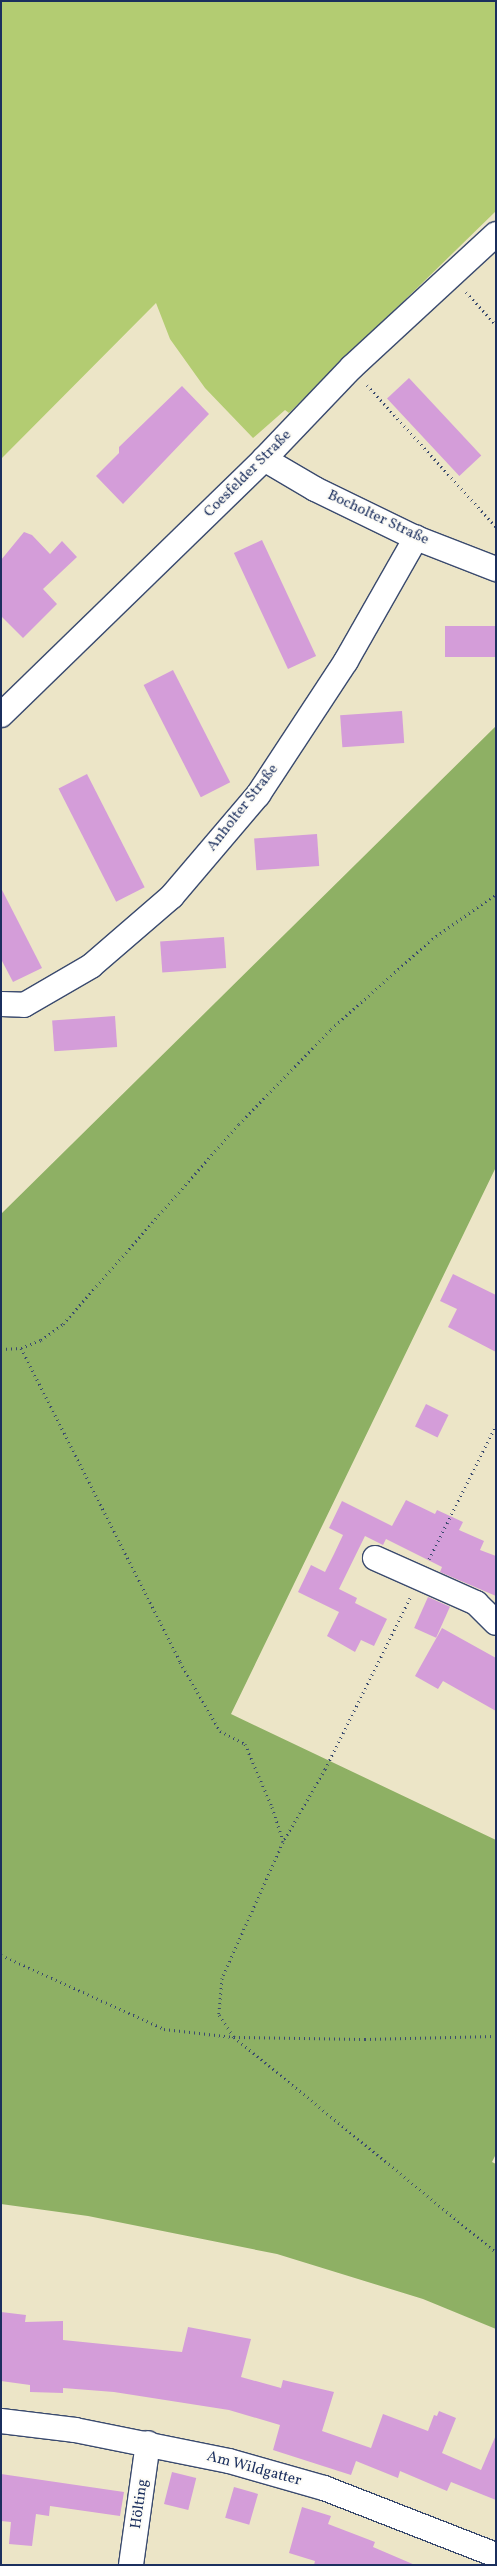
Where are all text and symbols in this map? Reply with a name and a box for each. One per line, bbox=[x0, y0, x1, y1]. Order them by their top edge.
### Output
street label: Coesfelder Straße bbox=[201, 427, 295, 521]
street label: Bocholter Straße bbox=[324, 487, 432, 549]
street label: Anholter Straße bbox=[203, 761, 283, 855]
street label: Am Wildgatter bbox=[205, 2448, 303, 2490]
street label: Hölting bbox=[128, 2478, 152, 2530]

